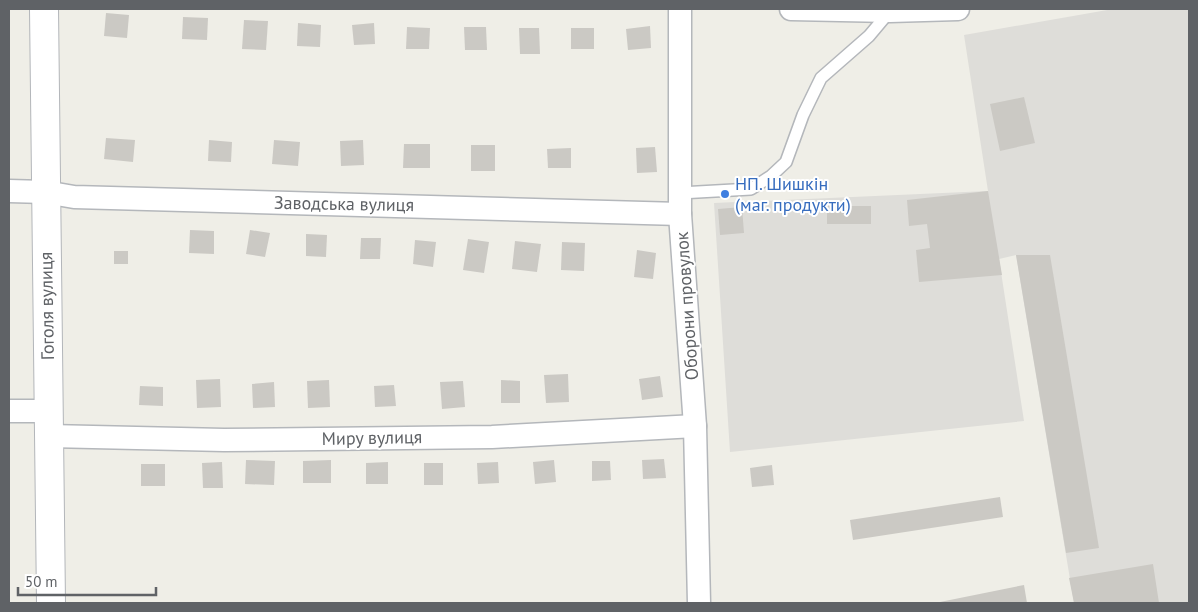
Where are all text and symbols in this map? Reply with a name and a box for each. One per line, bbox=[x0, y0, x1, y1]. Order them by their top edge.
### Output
place label: НП. Шишкін (маг. продукти) bbox=[735, 172, 851, 216]
marker: НП. Шишкін (маг. продукти) bbox=[719, 188, 731, 200]
street label: Заводська вулиця bbox=[274, 191, 414, 216]
street label: Оборони провулок bbox=[670, 231, 703, 381]
street label: Гоголя вулиця bbox=[34, 252, 59, 360]
street label: Миру вулиця bbox=[322, 425, 422, 450]
scale bar bbox=[18, 564, 155, 596]
text: 50 m bbox=[25, 572, 58, 591]

